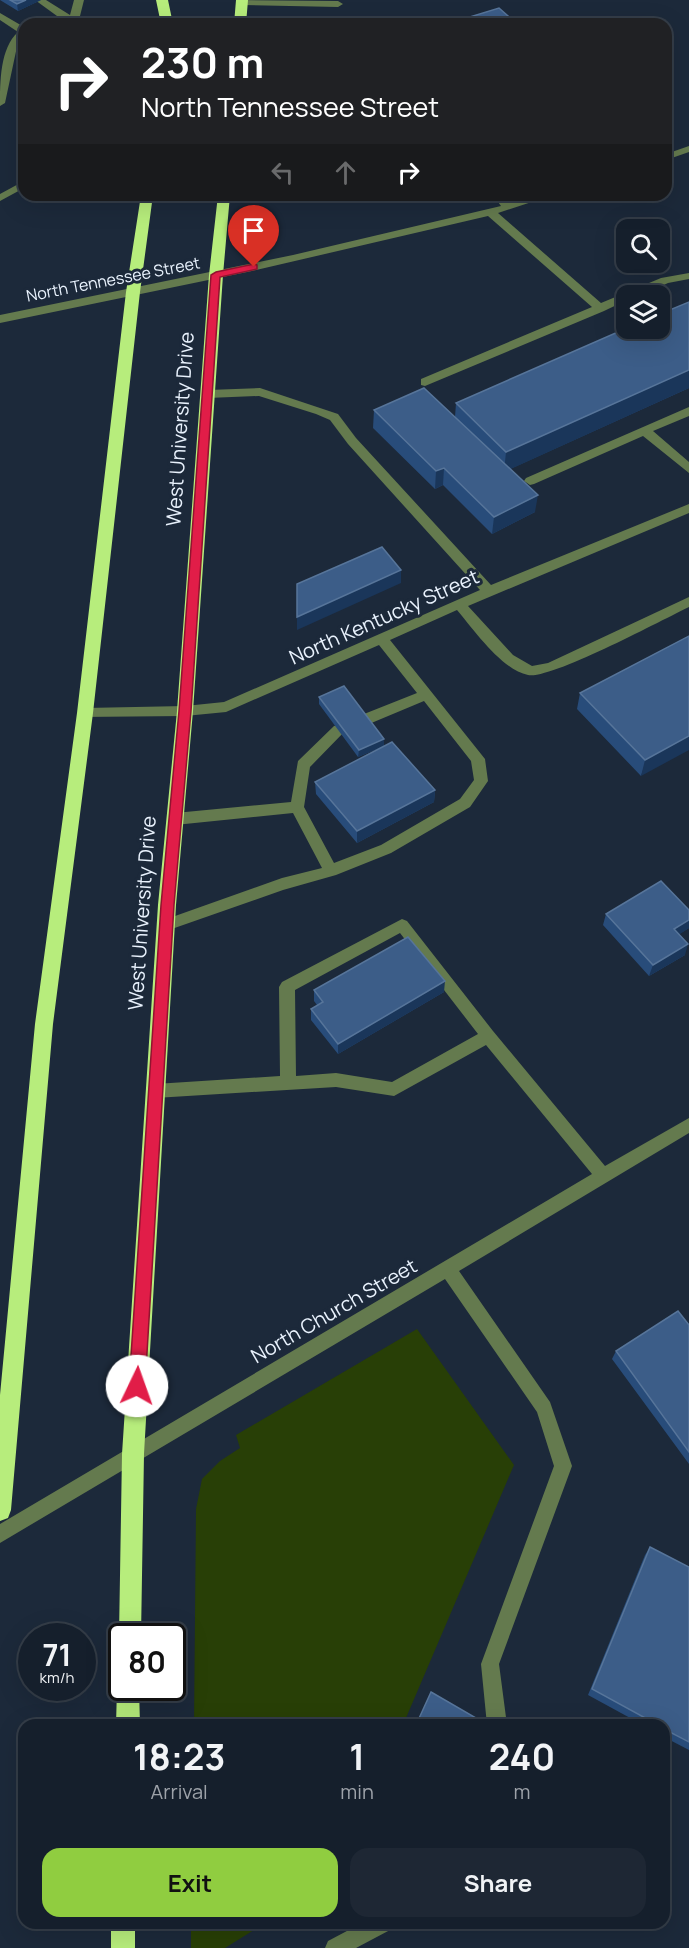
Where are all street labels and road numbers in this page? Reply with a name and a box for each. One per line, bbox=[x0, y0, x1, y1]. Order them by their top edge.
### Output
street label: North Tennessee Street bbox=[24, 251, 202, 307]
street label: West University Drive bbox=[159, 331, 200, 527]
street label: North Kentucky Street bbox=[285, 562, 483, 671]
street label: West University Drive bbox=[121, 815, 162, 1011]
street label: North Church Street bbox=[246, 1252, 422, 1369]

